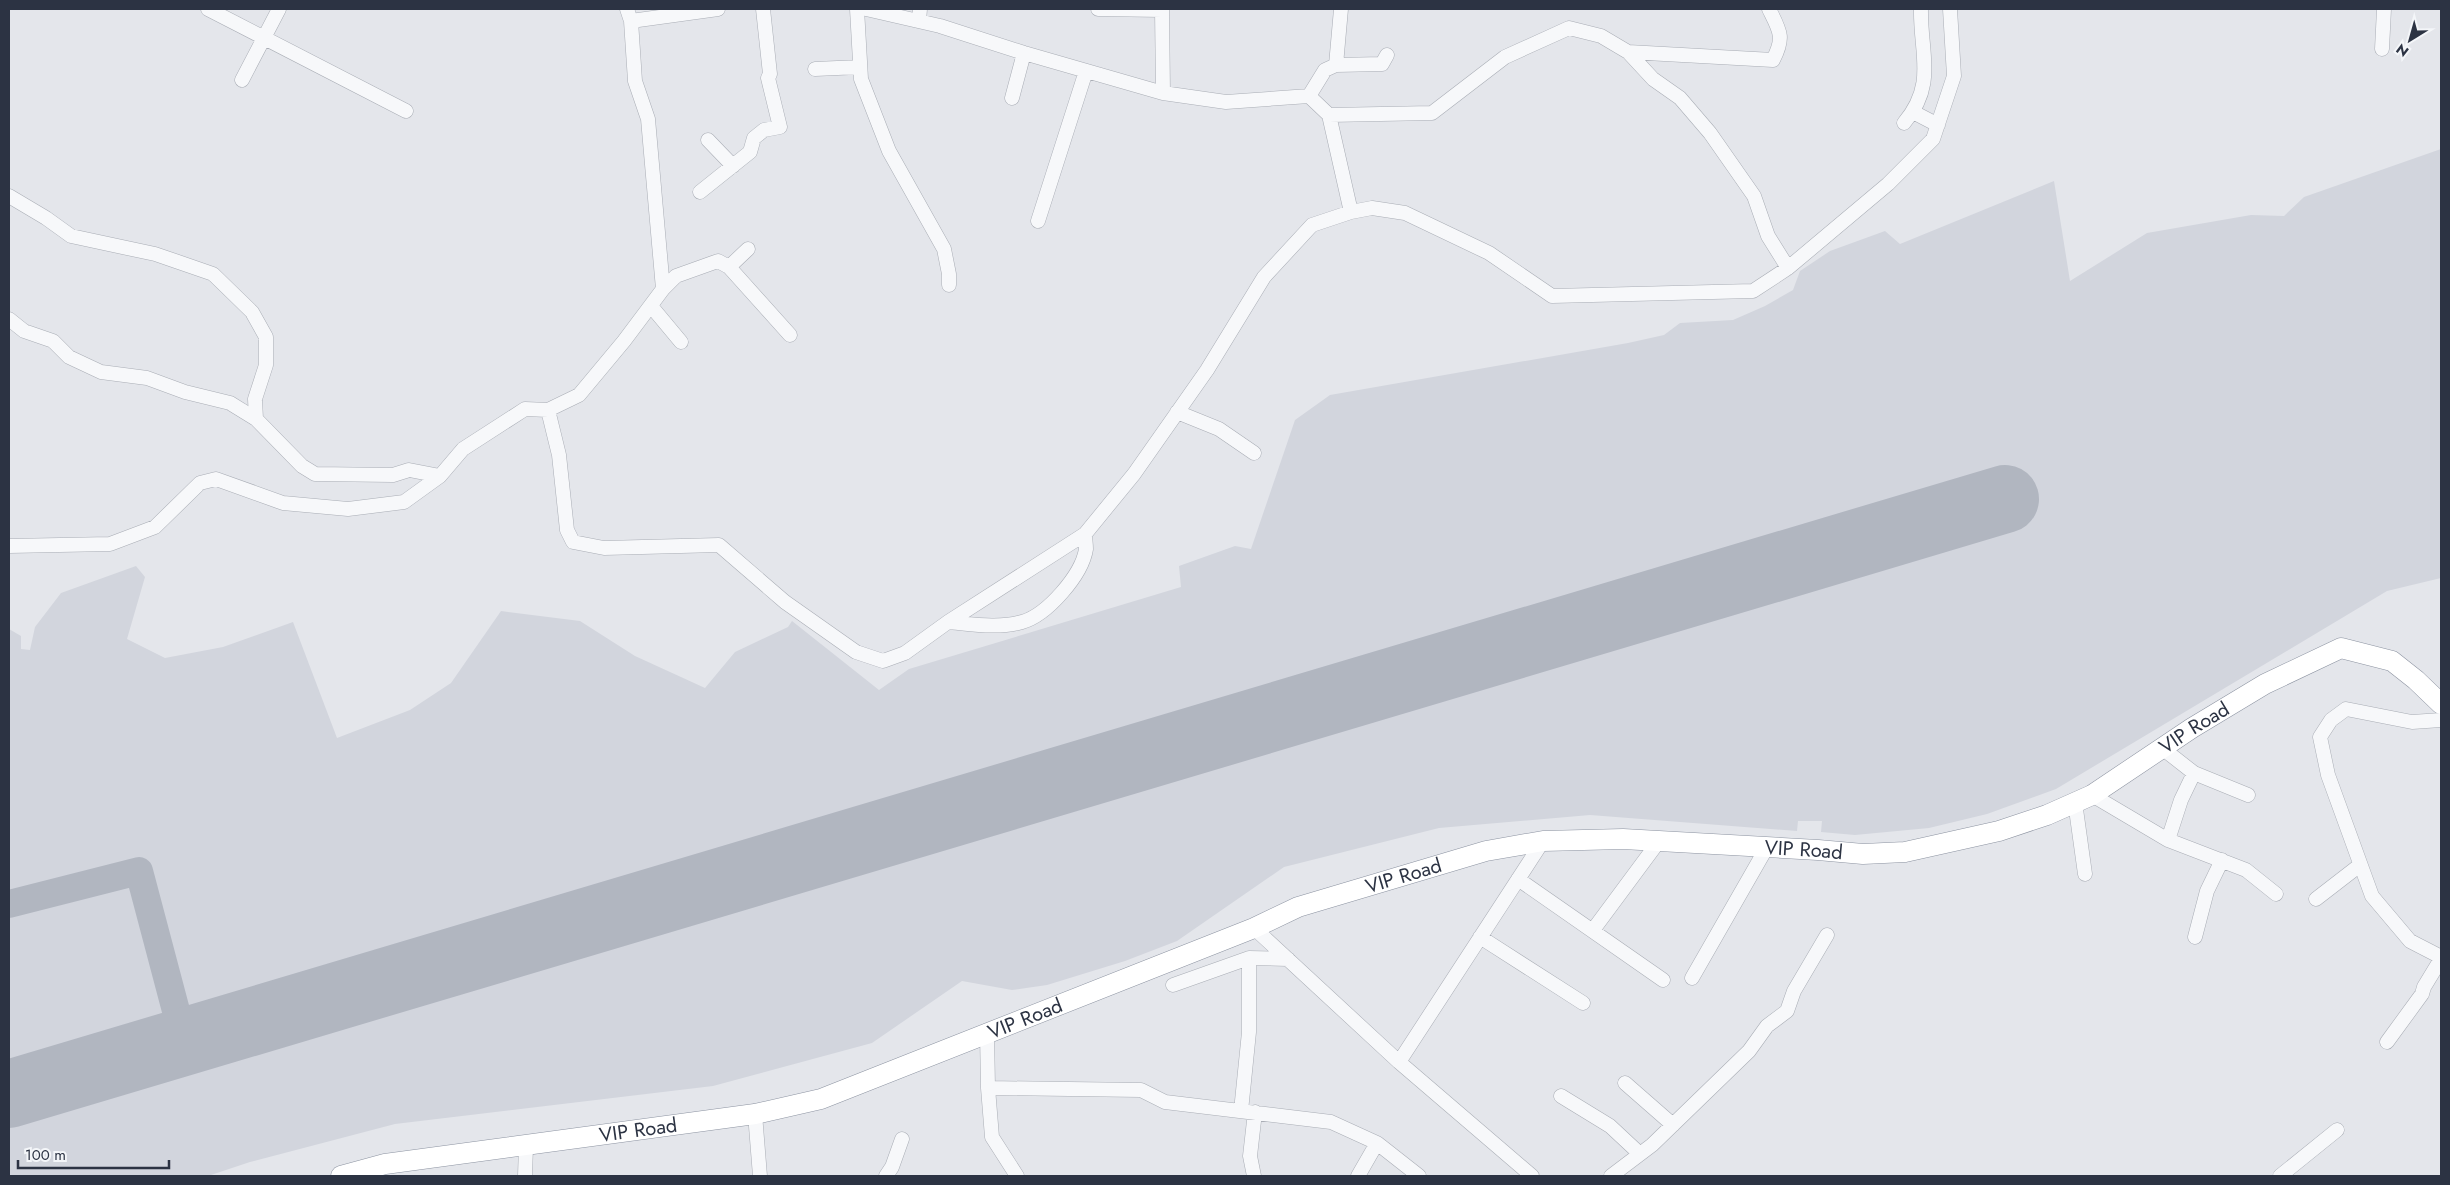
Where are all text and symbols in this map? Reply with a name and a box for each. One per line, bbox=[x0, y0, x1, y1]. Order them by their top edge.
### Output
north arrow bbox=[2385, 15, 2435, 65]
text: N bbox=[2392, 39, 2413, 62]
street label: VIP Road bbox=[2153, 695, 2235, 761]
street label: VIP Road bbox=[1764, 833, 1844, 867]
street label: VIP Road bbox=[1362, 851, 1445, 901]
street label: VIP Road bbox=[983, 991, 1067, 1047]
street label: VIP Road bbox=[597, 1111, 679, 1150]
scale bar bbox=[18, 1138, 169, 1170]
text: 100 m bbox=[25, 1144, 66, 1166]

